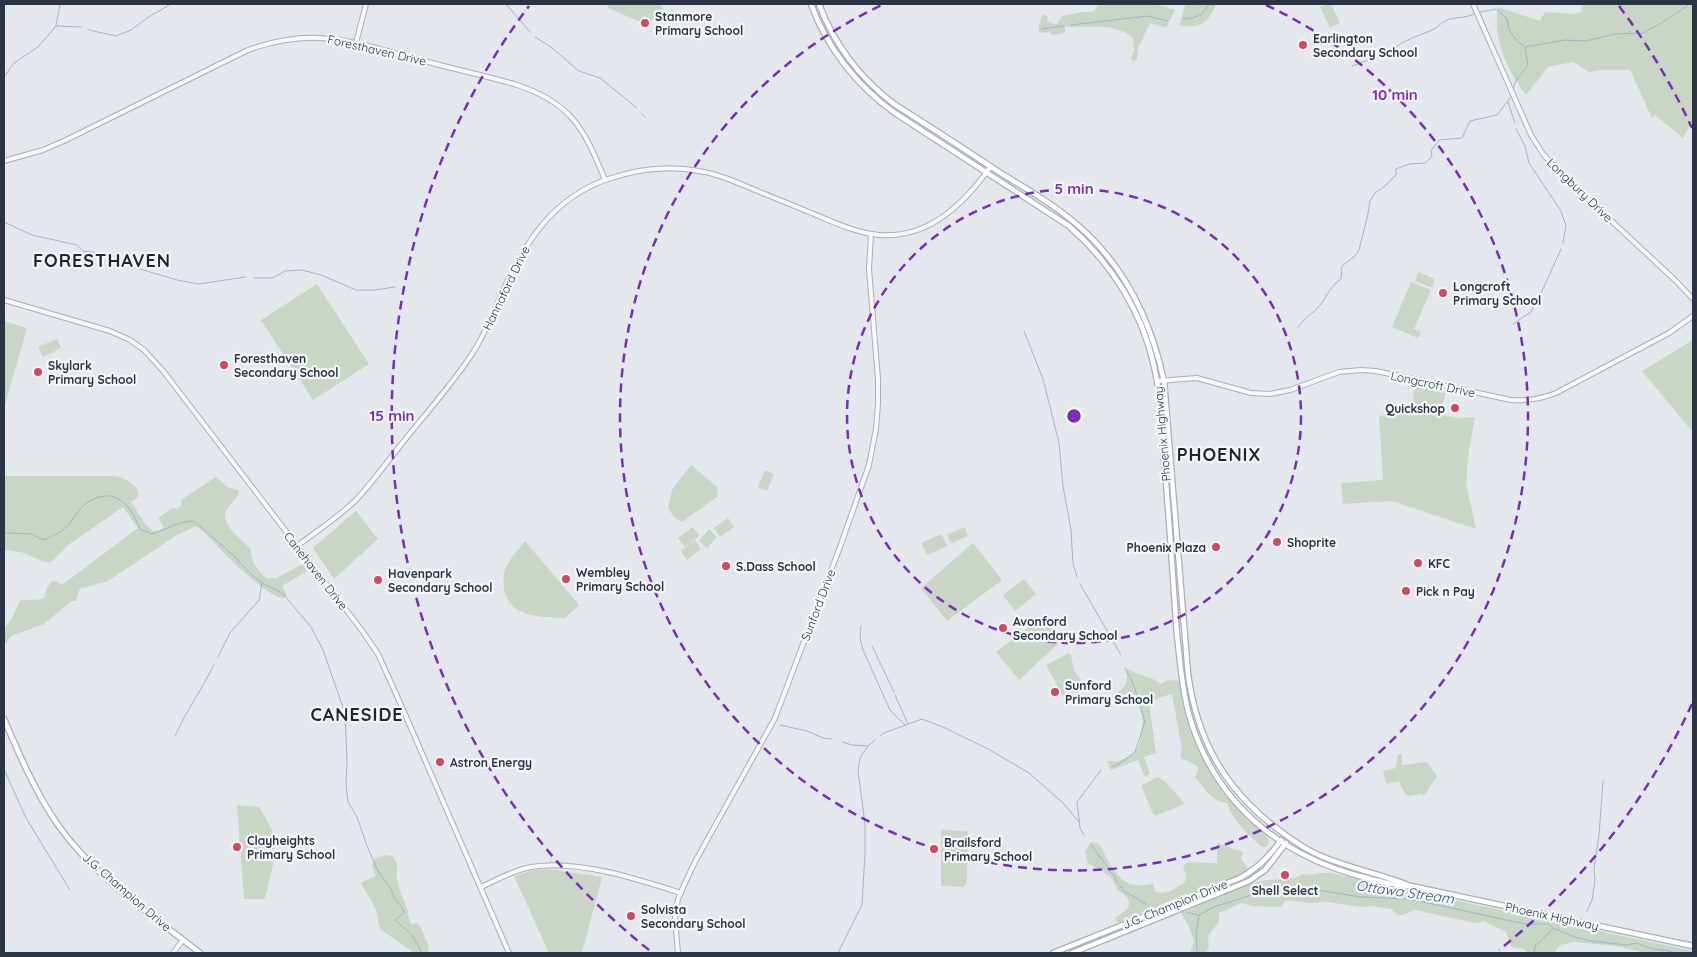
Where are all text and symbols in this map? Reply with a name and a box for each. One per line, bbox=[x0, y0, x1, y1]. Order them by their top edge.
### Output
place label: Stanmore Primary School bbox=[655, 9, 743, 38]
marker: Stanmore Primary School bbox=[639, 17, 651, 29]
street label: Foresthaven Drive bbox=[326, 31, 428, 69]
place label: Earlington Secondary School bbox=[1313, 31, 1417, 60]
marker: Earlington Secondary School bbox=[1297, 39, 1309, 51]
text: 10 min bbox=[1372, 85, 1418, 104]
street label: Longbury Drive bbox=[1544, 155, 1616, 225]
text: 5 min bbox=[1054, 179, 1094, 198]
street label: Hannaford Drive bbox=[479, 243, 533, 333]
district label: FORESTHAVEN bbox=[33, 249, 171, 272]
place label: Longcroft Primary School bbox=[1453, 279, 1541, 308]
marker: Longcroft Primary School bbox=[1437, 287, 1449, 299]
place label: Foresthaven Secondary School bbox=[234, 351, 338, 380]
place label: Skylark Primary School bbox=[48, 358, 136, 387]
marker: Foresthaven Secondary School bbox=[218, 359, 230, 371]
marker: Skylark Primary School bbox=[32, 366, 44, 378]
street label: Longcroft Drive bbox=[1389, 368, 1477, 400]
street label: Phoenix Highway bbox=[1150, 386, 1174, 482]
place label: Quickshop bbox=[1385, 401, 1445, 416]
marker: Quickshop bbox=[1449, 402, 1461, 414]
text: 15 min bbox=[370, 406, 415, 425]
centre of rings bbox=[1065, 407, 1083, 425]
district label: PHOENIX bbox=[1177, 443, 1261, 466]
street label: Canehaven Drive bbox=[281, 529, 351, 613]
place label: Shoprite bbox=[1287, 535, 1336, 550]
marker: Shoprite bbox=[1271, 536, 1283, 548]
place label: Phoenix Plaza bbox=[1127, 540, 1206, 555]
marker: Phoenix Plaza bbox=[1210, 541, 1222, 553]
place label: KFC bbox=[1428, 556, 1450, 571]
marker: KFC bbox=[1412, 557, 1424, 569]
place label: S.Dass School bbox=[736, 559, 816, 574]
marker: S.Dass School bbox=[720, 560, 732, 572]
place label: Wembley Primary School bbox=[576, 565, 664, 594]
place label: Havenpark Secondary School bbox=[388, 566, 492, 595]
street label: Sunford Drive bbox=[797, 567, 839, 643]
marker: Wembley Primary School bbox=[560, 573, 572, 585]
marker: Havenpark Secondary School bbox=[372, 574, 384, 586]
place label: Pick n Pay bbox=[1416, 584, 1475, 599]
marker: Pick n Pay bbox=[1400, 585, 1412, 597]
place label: Avonford Secondary School bbox=[1013, 614, 1117, 643]
marker: Avonford Secondary School bbox=[997, 622, 1009, 634]
place label: Sunford Primary School bbox=[1065, 678, 1153, 707]
marker: Sunford Primary School bbox=[1049, 686, 1061, 698]
district label: CANESIDE bbox=[310, 703, 404, 726]
place label: Astron Energy bbox=[450, 755, 532, 770]
marker: Astron Energy bbox=[434, 756, 446, 768]
place label: Clayheights Primary School bbox=[247, 833, 335, 862]
place label: Brailsford Primary School bbox=[944, 835, 1032, 864]
marker: Clayheights Primary School bbox=[231, 841, 243, 853]
marker: Brailsford Primary School bbox=[928, 843, 940, 855]
street label: J.G. Champion Drive bbox=[80, 850, 174, 934]
marker: Shell Select bbox=[1279, 869, 1291, 881]
street label: J.G. Champion Drive bbox=[1120, 876, 1230, 932]
water label: Ottawa Stream bbox=[1355, 876, 1455, 908]
place label: Shell Select bbox=[1252, 883, 1318, 898]
street label: Phoenix Highway bbox=[1504, 899, 1600, 933]
place label: Solvista Secondary School bbox=[641, 902, 745, 931]
marker: Solvista Secondary School bbox=[625, 910, 637, 922]

